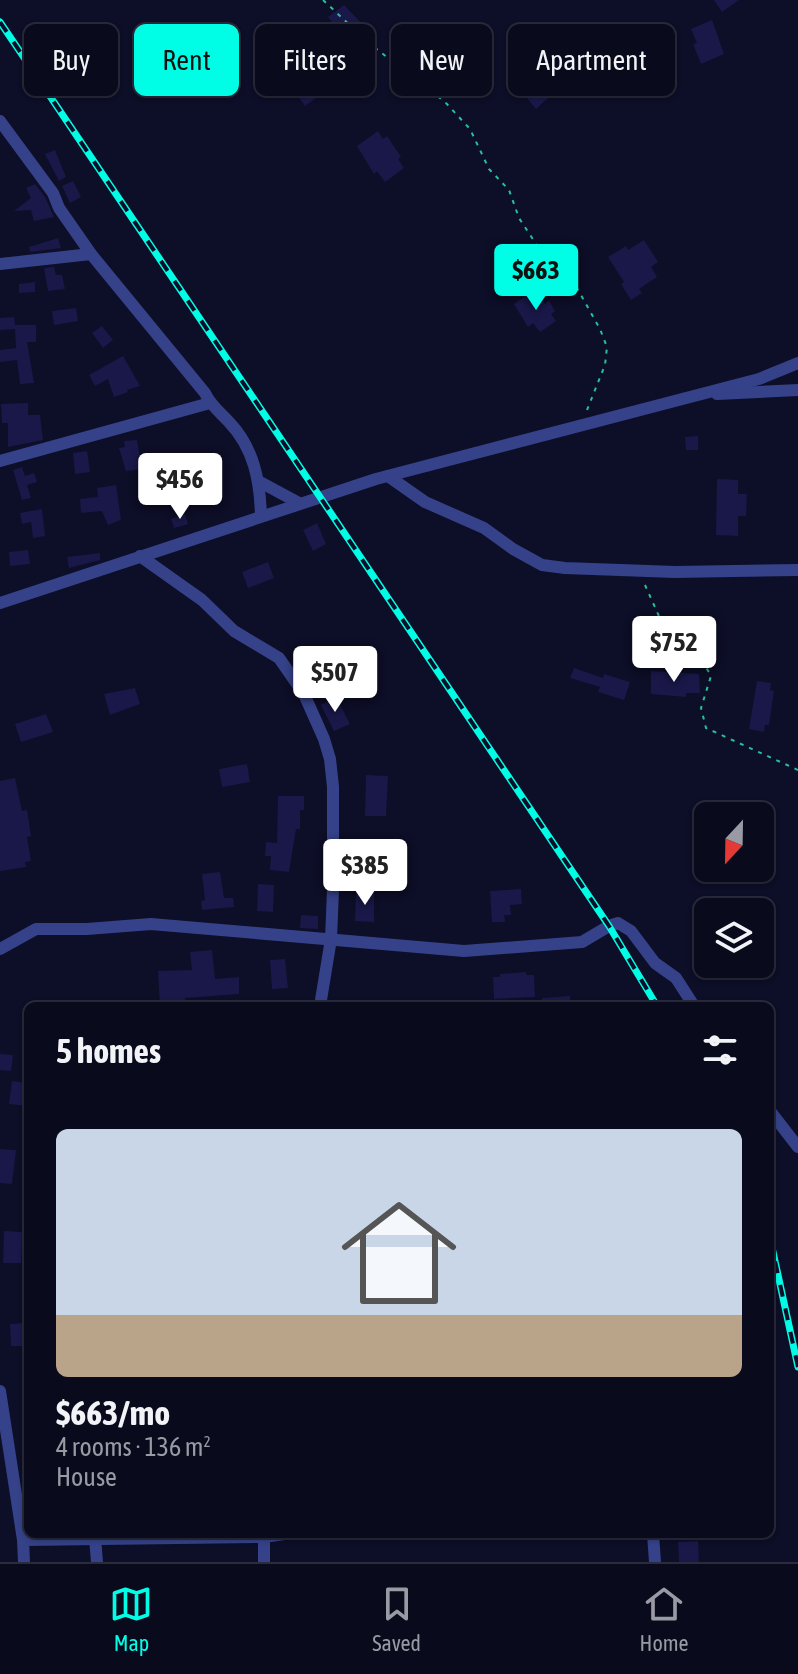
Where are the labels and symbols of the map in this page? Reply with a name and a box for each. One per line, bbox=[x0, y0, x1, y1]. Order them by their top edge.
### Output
pin: $663 bbox=[489, 244, 583, 312]
pin: $456 bbox=[133, 453, 227, 521]
pin: $752 bbox=[627, 616, 721, 684]
pin: $507 bbox=[288, 646, 382, 714]
north arrow bbox=[694, 802, 774, 882]
pin: $385 bbox=[318, 839, 412, 907]

